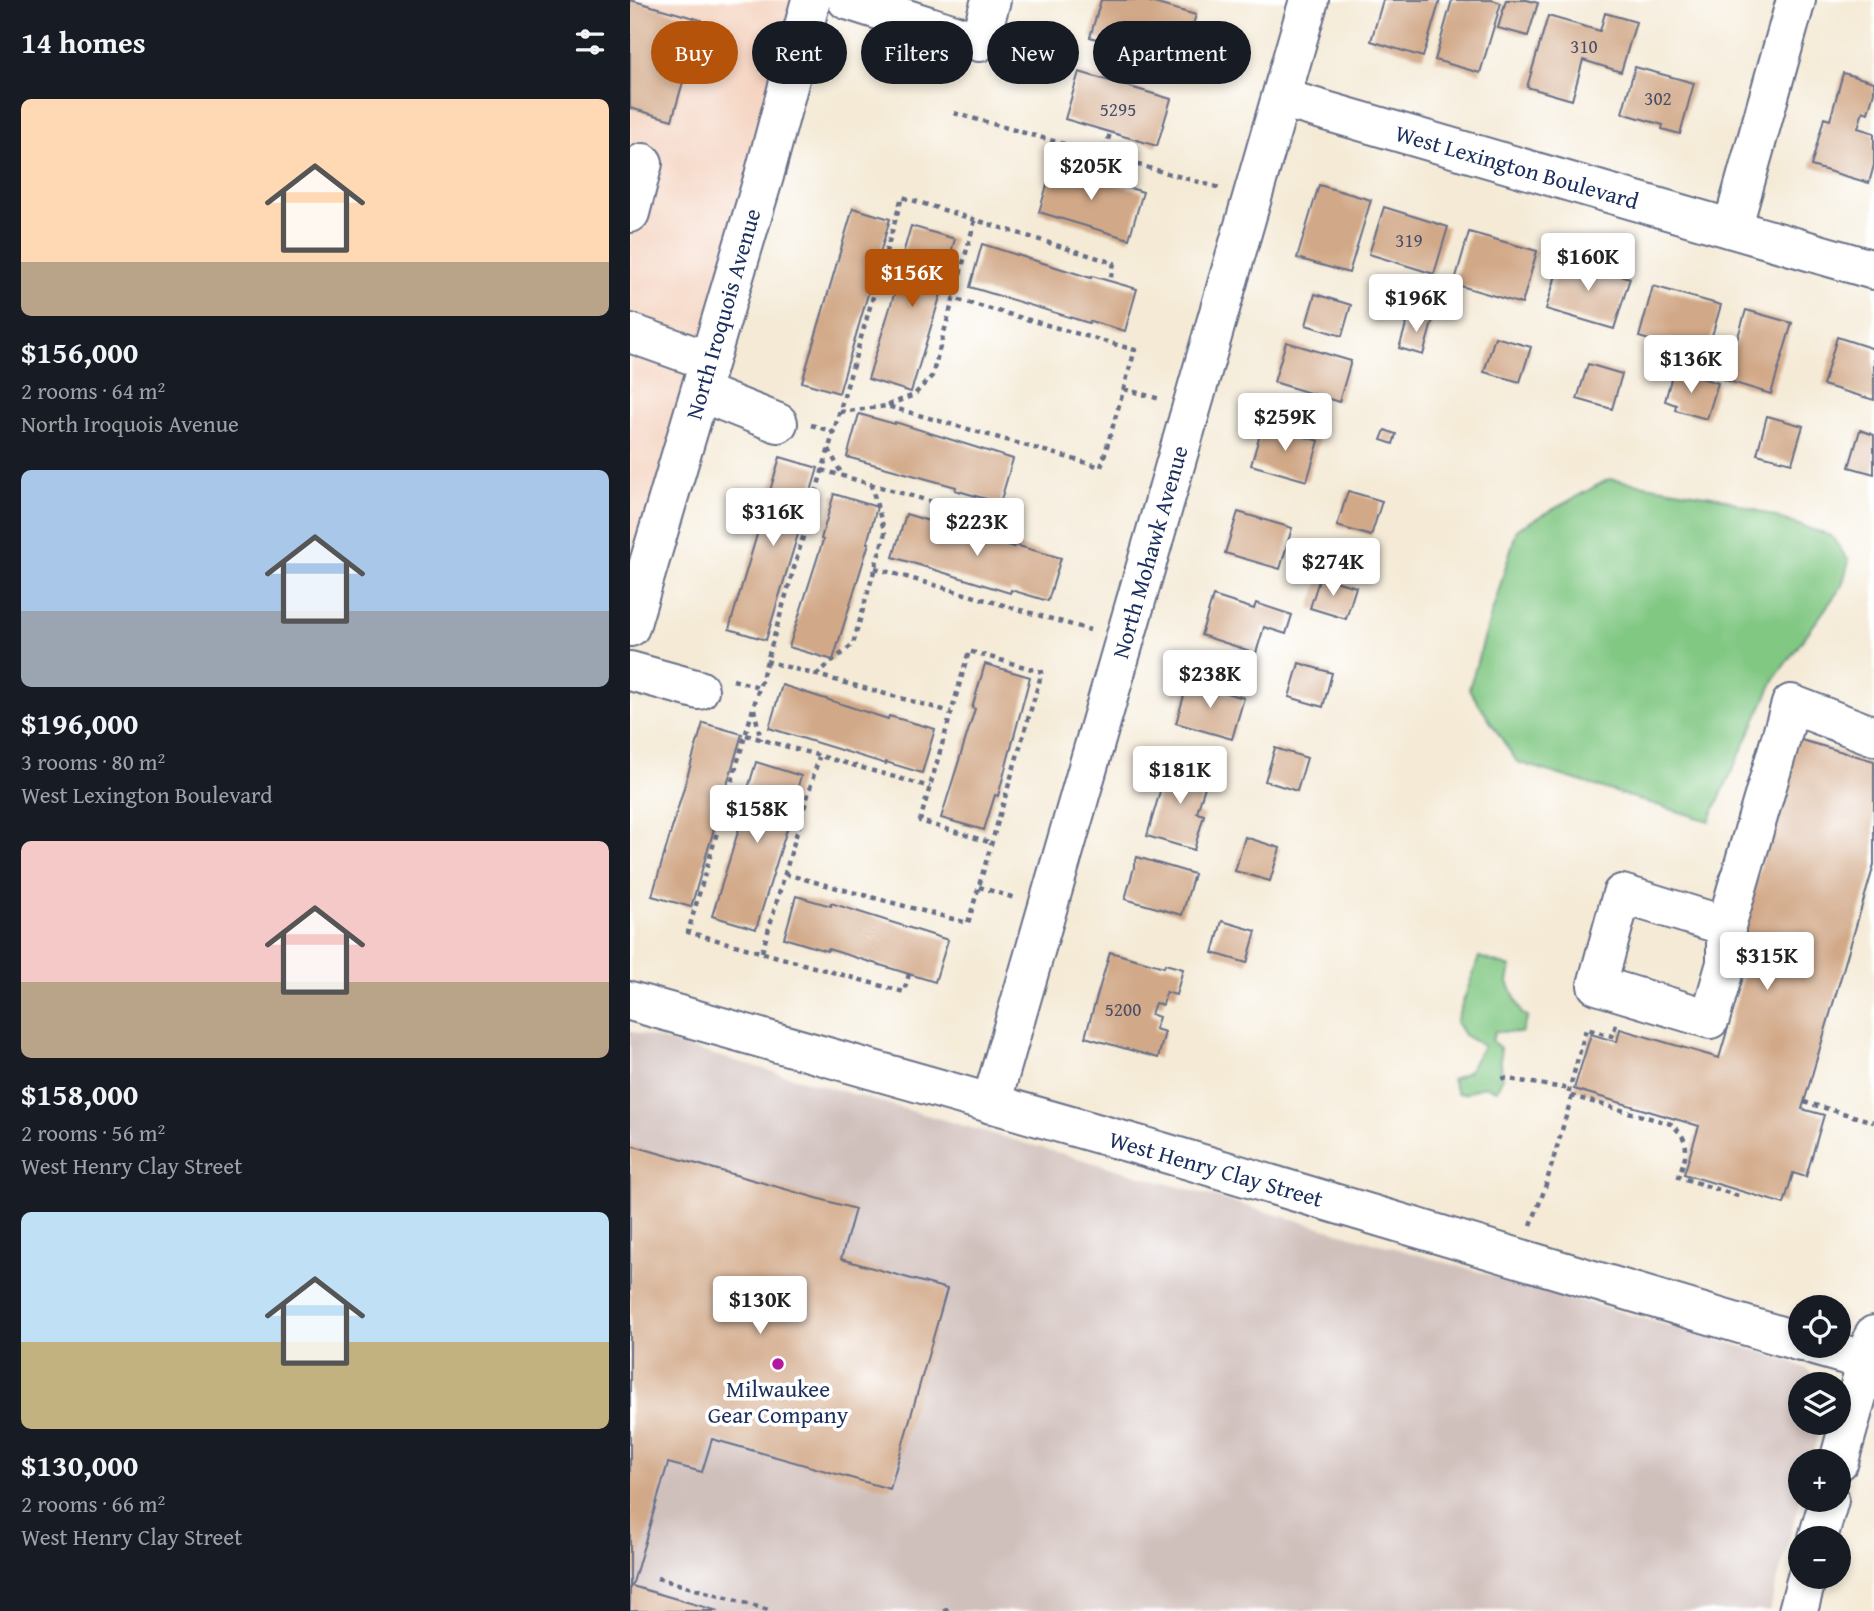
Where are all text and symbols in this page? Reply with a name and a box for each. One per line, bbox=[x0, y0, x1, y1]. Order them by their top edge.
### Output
text: 14 homes bbox=[21, 20, 146, 64]
chip: Buy bbox=[651, 21, 738, 84]
chip: Rent bbox=[752, 21, 847, 84]
chip: Filters bbox=[861, 21, 973, 84]
chip: New bbox=[987, 21, 1079, 84]
chip: Apartment bbox=[1093, 21, 1251, 84]
icon: filters bbox=[571, 23, 609, 61]
house number: 310 bbox=[1570, 32, 1598, 60]
house number: 302 bbox=[1644, 84, 1672, 112]
house number: 5295 bbox=[1100, 95, 1136, 123]
street label: West Lexington Boulevard bbox=[1392, 116, 1643, 217]
pin: $205K bbox=[1042, 142, 1140, 202]
icon: home bbox=[252, 145, 378, 271]
text: $205K bbox=[1060, 148, 1122, 181]
street label: North Iroquois Avenue bbox=[677, 205, 768, 423]
house number: 319 bbox=[1395, 226, 1423, 254]
pin: $160K bbox=[1539, 233, 1637, 293]
text: $160K bbox=[1557, 239, 1619, 272]
pin: $156K bbox=[863, 250, 961, 309]
text: $156K bbox=[881, 255, 943, 288]
pin: $196K bbox=[1367, 274, 1465, 334]
text: $196K bbox=[1385, 280, 1447, 313]
text: $156,000 bbox=[21, 330, 138, 374]
pin: $136K bbox=[1642, 336, 1740, 395]
text: $136K bbox=[1660, 341, 1722, 374]
text: 2 rooms · 64 m² bbox=[21, 374, 165, 407]
pin: $259K bbox=[1236, 393, 1334, 453]
text: $259K bbox=[1254, 399, 1316, 432]
text: North Iroquois Avenue bbox=[21, 407, 239, 440]
street label: North Mohawk Avenue bbox=[1103, 442, 1196, 662]
pin: $316K bbox=[724, 489, 822, 548]
text: $316K bbox=[742, 494, 804, 527]
pin: $223K bbox=[928, 498, 1026, 558]
text: $223K bbox=[946, 504, 1008, 537]
icon: home bbox=[252, 516, 378, 642]
pin: $274K bbox=[1284, 538, 1382, 598]
text: $274K bbox=[1302, 544, 1364, 577]
pin: $238K bbox=[1161, 650, 1259, 710]
text: $238K bbox=[1179, 656, 1241, 689]
text: $196,000 bbox=[21, 701, 138, 745]
text: 3 rooms · 80 m² bbox=[21, 745, 165, 778]
pin: $181K bbox=[1131, 746, 1229, 806]
text: $181K bbox=[1149, 752, 1211, 785]
text: West Lexington Boulevard bbox=[21, 778, 273, 811]
pin: $158K bbox=[708, 786, 806, 845]
text: $158K bbox=[726, 791, 788, 824]
icon: home bbox=[252, 887, 378, 1013]
pin: $315K bbox=[1718, 932, 1816, 992]
text: $315K bbox=[1736, 938, 1798, 971]
house number: 5200 bbox=[1105, 995, 1141, 1023]
text: $158,000 bbox=[21, 1072, 138, 1116]
text: 2 rooms · 56 m² bbox=[21, 1116, 165, 1149]
street label: West Henry Clay Street bbox=[1105, 1122, 1327, 1215]
text: West Henry Clay Street bbox=[21, 1149, 242, 1182]
icon: home bbox=[252, 1258, 378, 1384]
pin: $130K bbox=[711, 1276, 809, 1336]
text: $130K bbox=[729, 1282, 791, 1315]
map controls bbox=[1788, 1295, 1851, 1589]
button: locate bbox=[1788, 1295, 1851, 1358]
marker: Milwaukee Gear Company bbox=[770, 1356, 786, 1372]
place label: Milwaukee Gear Company bbox=[708, 1372, 849, 1431]
button: layers bbox=[1788, 1372, 1851, 1435]
text: $130,000 bbox=[21, 1443, 138, 1487]
button: + bbox=[1788, 1449, 1851, 1512]
text: 2 rooms · 66 m² bbox=[21, 1487, 165, 1520]
text: West Henry Clay Street bbox=[21, 1520, 242, 1553]
button: − bbox=[1788, 1526, 1851, 1589]

